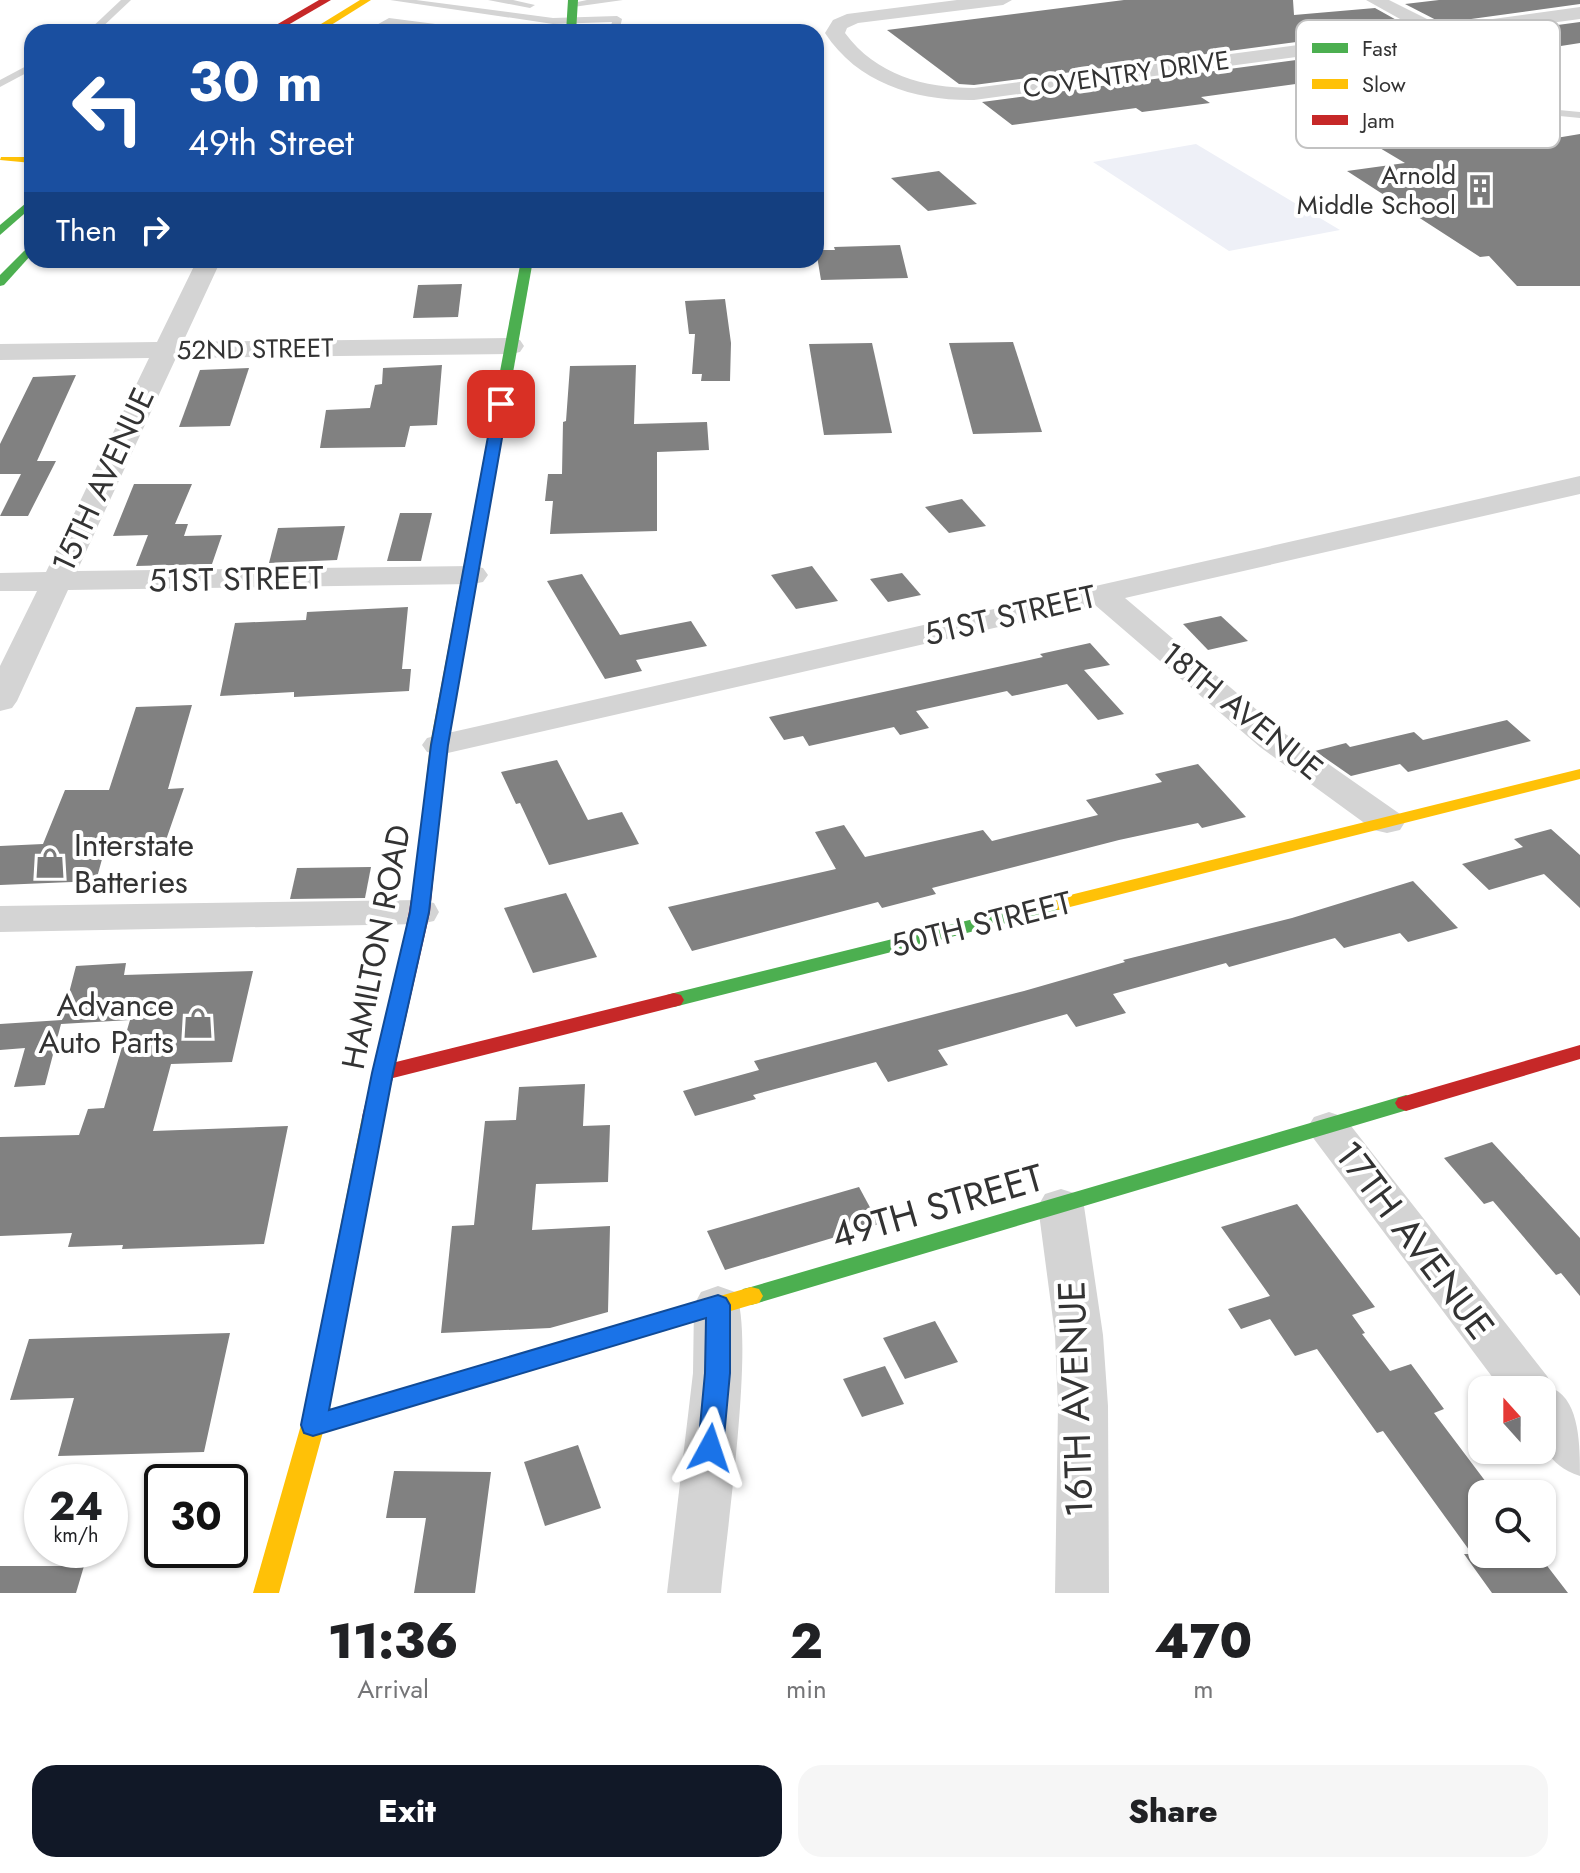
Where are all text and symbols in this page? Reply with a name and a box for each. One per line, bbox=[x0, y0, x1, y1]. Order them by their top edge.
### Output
legend bbox=[1296, 20, 1560, 148]
text: Fast bbox=[1362, 32, 1398, 64]
text: 30 m bbox=[188, 41, 323, 122]
street label: COVENTRY DRIVE bbox=[1020, 41, 1232, 107]
icon: left bbox=[56, 56, 160, 160]
text: Slow bbox=[1362, 68, 1406, 100]
text: Jam bbox=[1359, 104, 1395, 136]
text: 49th Street bbox=[188, 116, 354, 168]
place label: Arnold Middle School bbox=[1297, 156, 1456, 224]
building icon: Arnold Middle School bbox=[1463, 173, 1497, 207]
icon: right bbox=[133, 208, 177, 252]
text: Then bbox=[56, 209, 117, 252]
street label: 52ND STREET bbox=[176, 329, 334, 369]
pin bbox=[467, 370, 535, 438]
street label: 15TH AVENUE bbox=[40, 380, 166, 580]
icon: arrive bbox=[479, 382, 523, 426]
street label: 51ST STREET bbox=[148, 554, 324, 604]
street label: 51ST STREET bbox=[920, 573, 1100, 657]
street label: 18TH AVENUE bbox=[1151, 631, 1333, 791]
street label: HAMILTON ROAD bbox=[330, 821, 422, 1073]
place label: Interstate Batteries bbox=[74, 822, 194, 905]
shop icon: Interstate Batteries bbox=[33, 846, 67, 880]
street label: 50TH STREET bbox=[886, 879, 1076, 969]
place label: Advance Auto Parts bbox=[38, 982, 174, 1065]
shop icon: Advance Auto Parts bbox=[181, 1006, 215, 1040]
street label: 17TH AVENUE bbox=[1322, 1129, 1508, 1351]
street label: 49TH STREET bbox=[824, 1149, 1050, 1263]
street label: 16TH AVENUE bbox=[1043, 1280, 1107, 1518]
north arrow bbox=[1468, 1376, 1556, 1464]
map controls bbox=[1468, 1376, 1556, 1568]
position arrow bbox=[668, 1406, 752, 1490]
speed limit sign: 30 bbox=[144, 1464, 248, 1568]
text: 24 bbox=[49, 1477, 103, 1535]
button: search bbox=[1468, 1480, 1556, 1568]
text: km/h bbox=[53, 1521, 99, 1550]
text: 11:36 bbox=[328, 1607, 458, 1676]
text: 2 bbox=[790, 1607, 823, 1676]
text: 470 bbox=[1154, 1607, 1252, 1676]
text: Arrival bbox=[357, 1670, 429, 1708]
text: min bbox=[786, 1670, 827, 1708]
text: m bbox=[1193, 1670, 1214, 1708]
button: Exit bbox=[32, 1765, 782, 1857]
button: Share bbox=[798, 1765, 1548, 1857]

